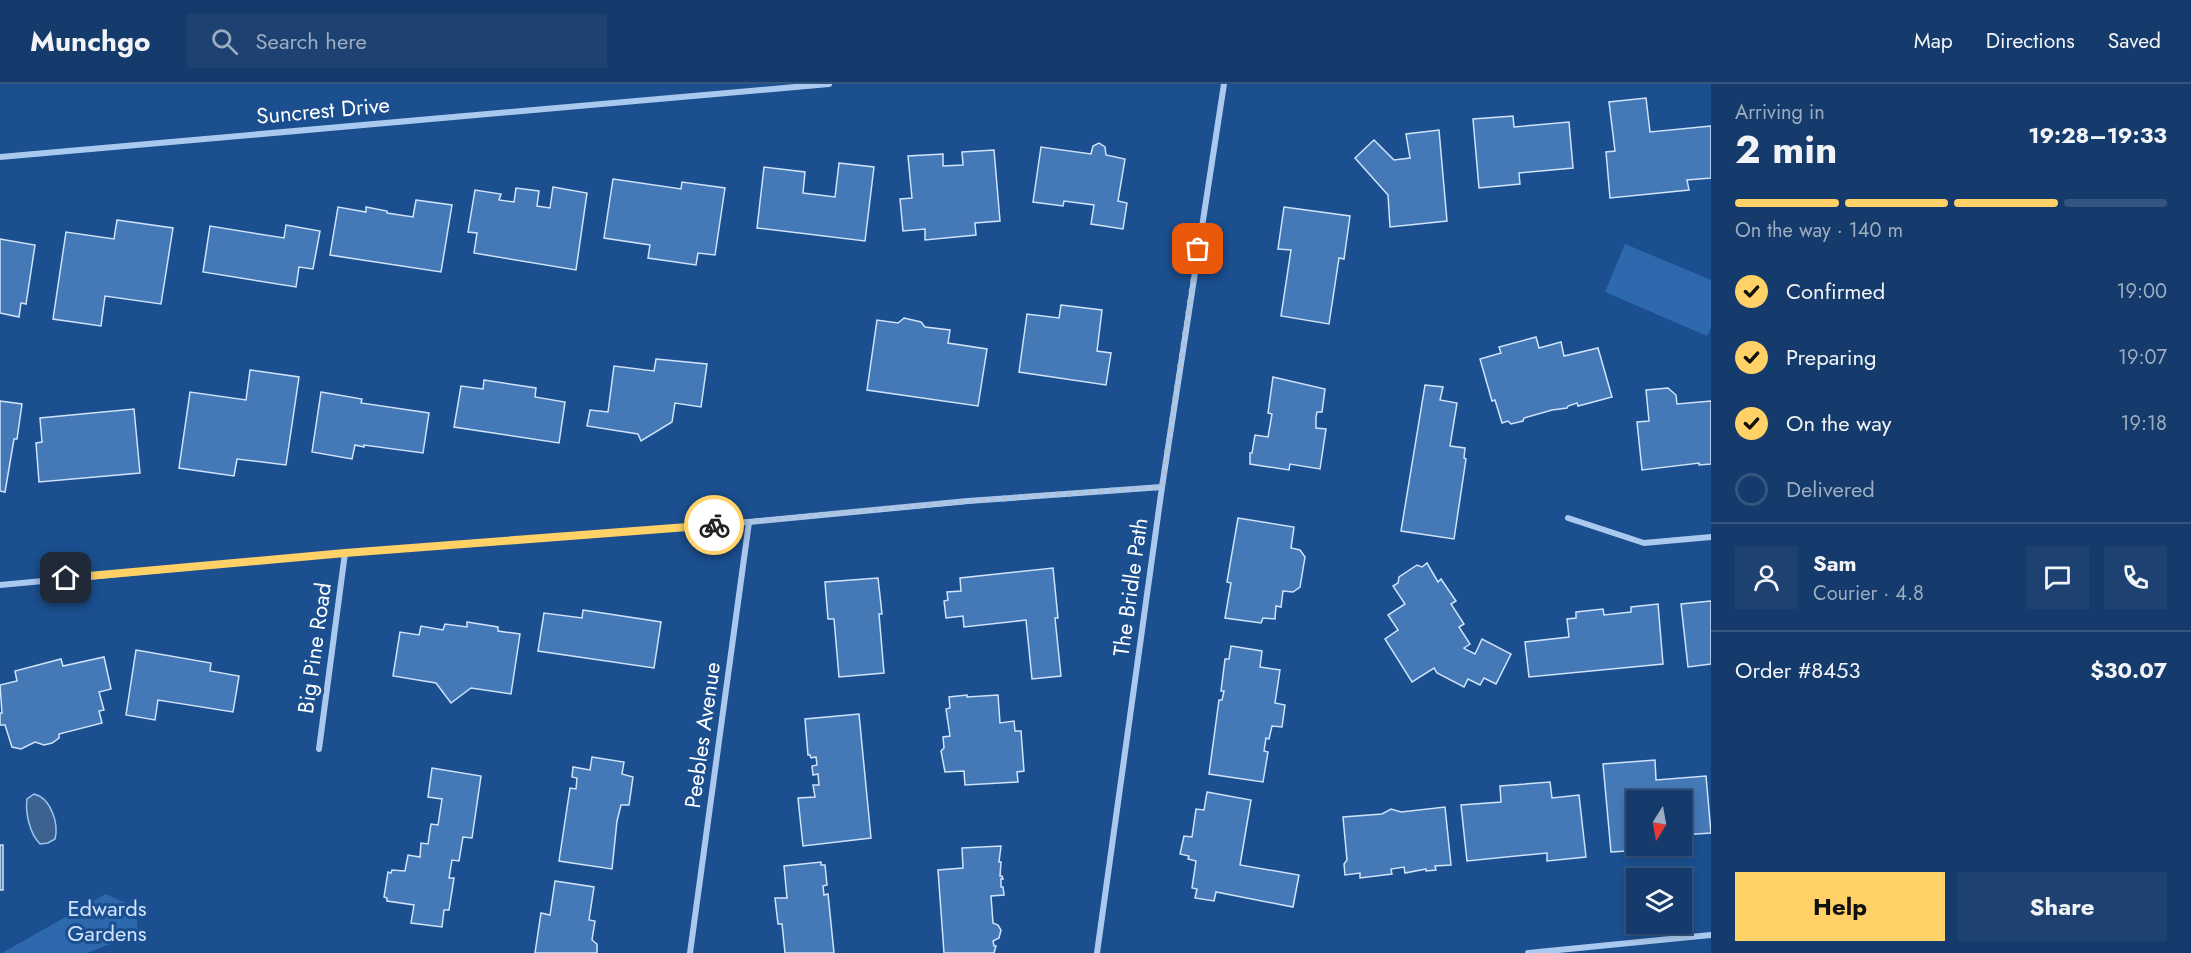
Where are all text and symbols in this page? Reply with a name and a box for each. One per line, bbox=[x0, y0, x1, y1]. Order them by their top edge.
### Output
search box bbox=[187, 14, 607, 68]
text: Munchgo bbox=[30, 21, 151, 62]
icon: search bbox=[208, 25, 241, 58]
text: Search here bbox=[256, 25, 367, 57]
text: Map bbox=[1914, 26, 1953, 56]
text: Directions bbox=[1986, 26, 2075, 56]
text: Saved bbox=[2108, 26, 2161, 56]
street label: Suncrest Drive bbox=[255, 88, 391, 132]
text: Arriving in bbox=[1735, 98, 1825, 127]
text: 19:28–19:33 bbox=[2028, 119, 2167, 151]
text: 2 min bbox=[1735, 121, 1837, 178]
text: On the way · 140 m bbox=[1735, 216, 1903, 245]
pin bbox=[1172, 223, 1223, 274]
icon: bag bbox=[1181, 232, 1214, 265]
icon: check bbox=[1735, 275, 1768, 308]
text: Confirmed bbox=[1786, 275, 1885, 307]
text: 19:00 bbox=[2116, 277, 2167, 306]
icon: check bbox=[1735, 341, 1768, 374]
text: Preparing bbox=[1786, 341, 1877, 373]
text: 19:07 bbox=[2118, 343, 2167, 372]
icon: check bbox=[1735, 407, 1768, 440]
text: On the way bbox=[1786, 407, 1891, 439]
text: 19:18 bbox=[2121, 409, 2167, 438]
text: Delivered bbox=[1786, 473, 1875, 505]
courier bbox=[684, 495, 744, 555]
icon: bike bbox=[698, 509, 731, 542]
street label: The Bridle Path bbox=[1104, 516, 1156, 658]
button: person bbox=[1735, 546, 1798, 609]
button: chat bbox=[2026, 546, 2089, 609]
button: phone bbox=[2104, 546, 2167, 609]
text: Sam bbox=[1813, 547, 1857, 579]
pin bbox=[40, 552, 91, 603]
icon: home bbox=[49, 561, 82, 594]
text: Courier · 4.8 bbox=[1813, 579, 1924, 608]
street label: Big Pine Road bbox=[289, 580, 339, 716]
text: Order #8453 bbox=[1735, 654, 1861, 686]
text: $30.07 bbox=[2090, 654, 2167, 686]
street label: Peebles Avenue bbox=[676, 660, 728, 810]
north arrow bbox=[1626, 790, 1692, 856]
map controls bbox=[1626, 790, 1692, 934]
button: layers bbox=[1626, 868, 1692, 934]
button: Help bbox=[1735, 872, 1945, 941]
button: Share bbox=[1957, 872, 2167, 941]
park label: Edwards Gardens bbox=[67, 892, 147, 949]

